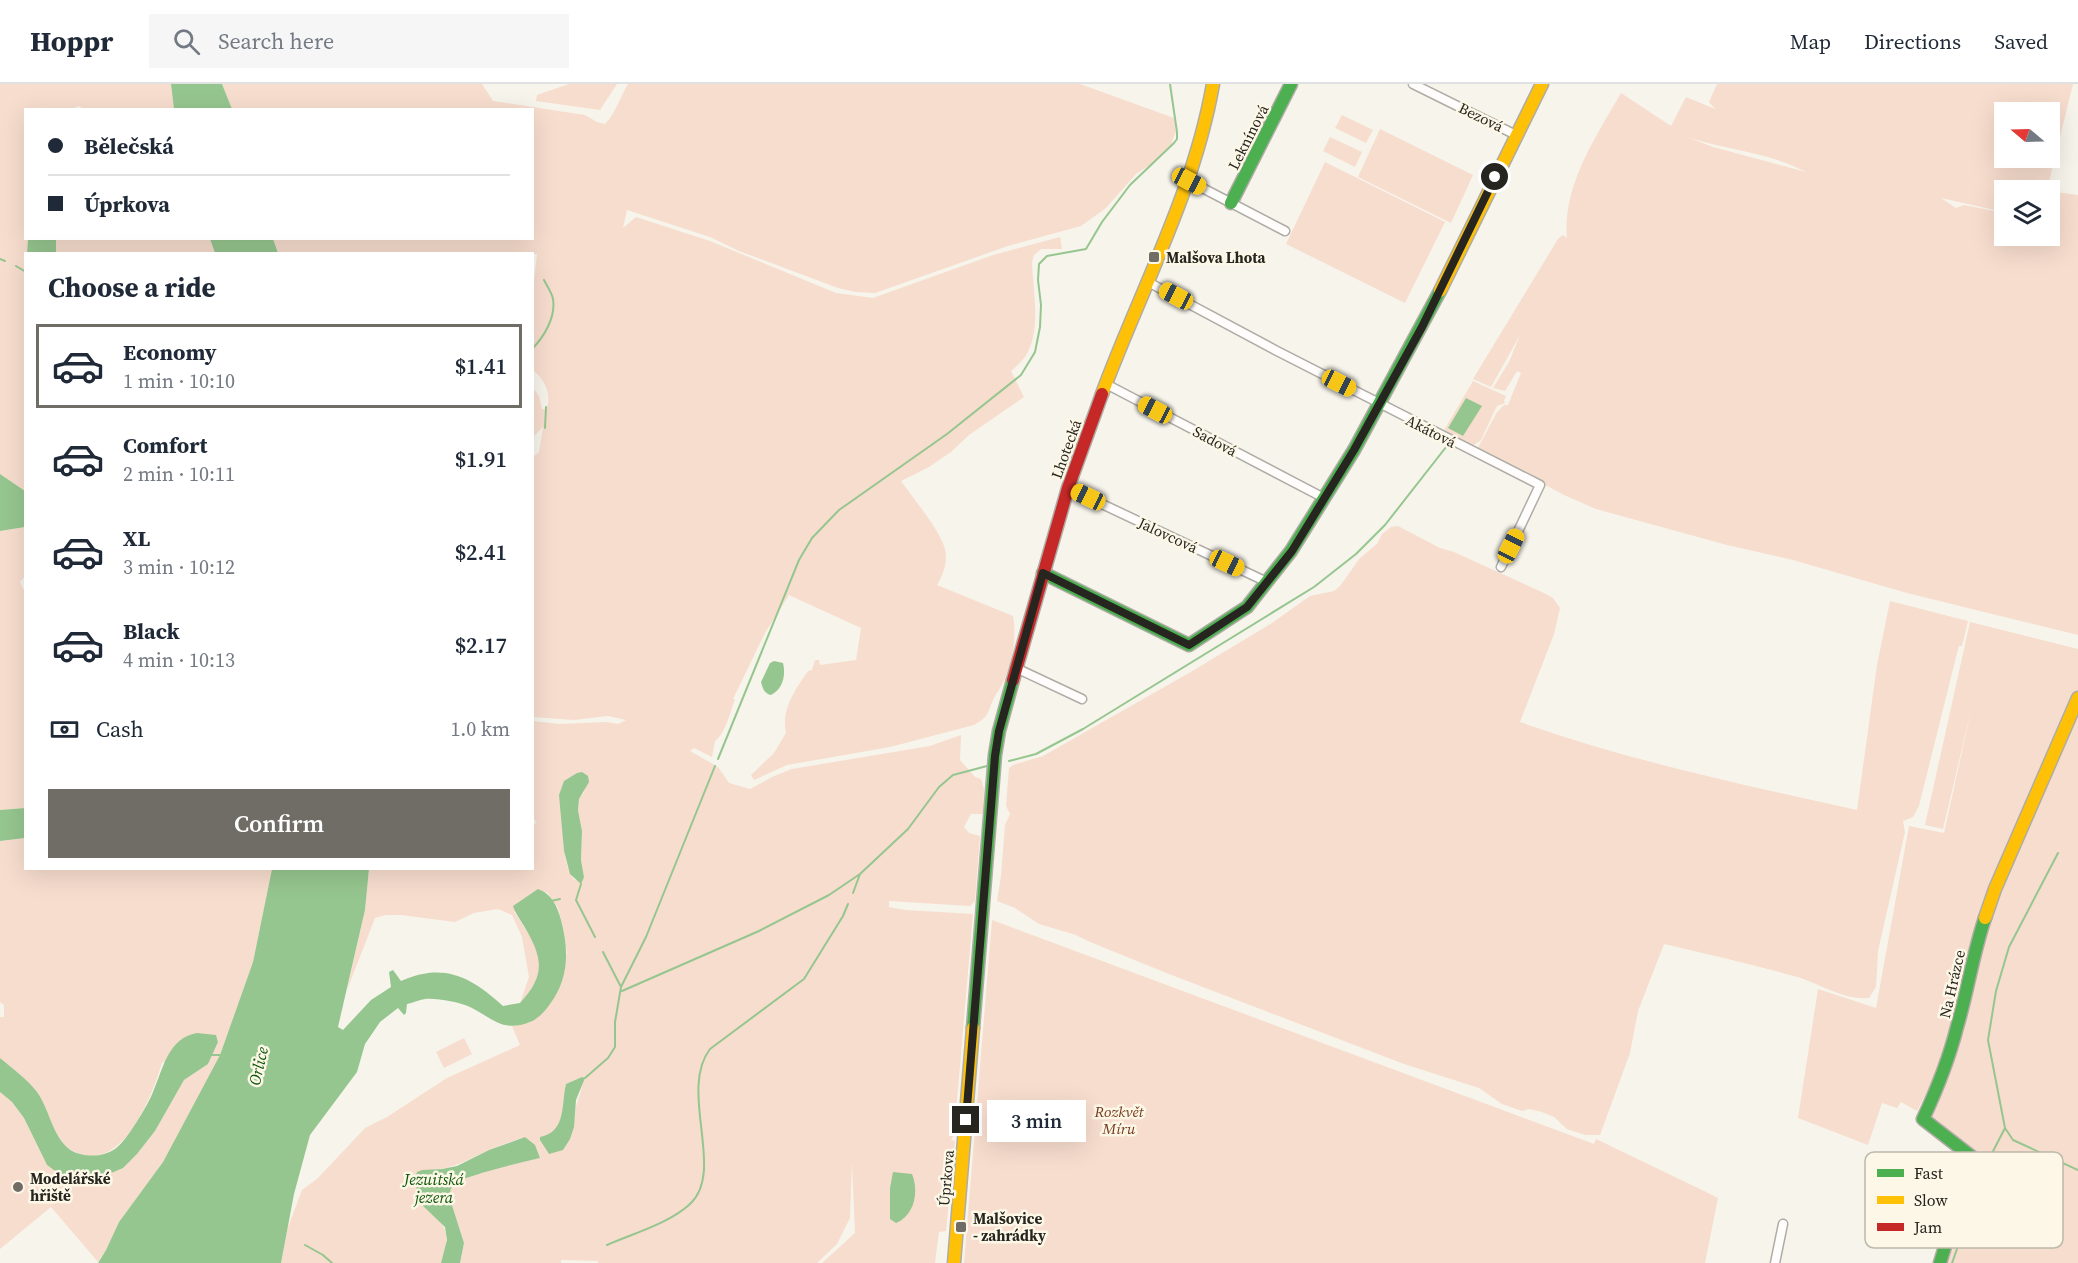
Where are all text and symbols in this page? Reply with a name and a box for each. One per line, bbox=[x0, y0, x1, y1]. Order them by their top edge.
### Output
search box bbox=[149, 14, 569, 68]
text: Hoppr bbox=[30, 22, 113, 60]
icon: search bbox=[170, 25, 203, 58]
text: Search here bbox=[218, 26, 334, 56]
text: Map bbox=[1790, 27, 1831, 56]
text: Directions bbox=[1864, 27, 1961, 56]
text: Saved bbox=[1994, 27, 2048, 56]
street label: Bezová bbox=[1455, 97, 1507, 137]
street label: Leknínová bbox=[1223, 101, 1274, 173]
north arrow bbox=[1994, 102, 2060, 168]
map controls bbox=[1994, 102, 2060, 246]
text: Bělečská bbox=[84, 131, 174, 161]
route start bbox=[1481, 163, 1508, 190]
car bbox=[1169, 165, 1209, 197]
button: layers bbox=[1994, 180, 2060, 246]
text: Úprkova bbox=[84, 189, 170, 219]
place label: Malšova Lhota bbox=[1166, 247, 1267, 268]
marker: Malšova Lhota bbox=[1147, 250, 1161, 264]
text: Choose a ride bbox=[48, 269, 216, 306]
car bbox=[1156, 280, 1196, 312]
text: Economy bbox=[123, 337, 217, 367]
icon: car bbox=[51, 339, 105, 393]
text: $1.41 bbox=[455, 351, 507, 381]
text: 1 min · 10:10 bbox=[123, 367, 235, 395]
car bbox=[1319, 367, 1359, 399]
car bbox=[1135, 394, 1175, 426]
street label: Akátová bbox=[1402, 409, 1460, 453]
street label: Lhotecká bbox=[1046, 416, 1087, 482]
street label: Sadová bbox=[1189, 421, 1241, 461]
text: Comfort bbox=[123, 430, 207, 460]
icon: car bbox=[51, 432, 105, 486]
text: $1.91 bbox=[455, 444, 507, 474]
text: 2 min · 10:11 bbox=[123, 460, 235, 488]
car bbox=[1068, 481, 1108, 513]
street label: Jalovcová bbox=[1134, 512, 1201, 558]
text: XL bbox=[123, 523, 150, 553]
icon: car bbox=[51, 525, 105, 579]
car bbox=[1495, 526, 1527, 566]
text: $2.41 bbox=[455, 537, 507, 567]
car bbox=[1207, 547, 1247, 579]
text: 3 min · 10:12 bbox=[123, 553, 235, 581]
text: Black bbox=[123, 616, 180, 646]
icon: car bbox=[51, 618, 105, 672]
text: $2.17 bbox=[455, 630, 507, 660]
text: 4 min · 10:13 bbox=[123, 646, 235, 674]
icon: cash bbox=[48, 713, 81, 746]
text: Cash bbox=[96, 714, 144, 744]
text: 1.0 km bbox=[450, 715, 510, 743]
button: Confirm bbox=[48, 789, 510, 858]
street label: Na Hrázce bbox=[1934, 947, 1970, 1020]
water label: Orlice bbox=[243, 1044, 273, 1087]
callout: 3 min bbox=[987, 1099, 1086, 1141]
park label: Rozkvět Míru bbox=[1094, 1101, 1145, 1139]
route end bbox=[952, 1106, 979, 1133]
text: 3 min bbox=[1011, 1107, 1062, 1135]
street label: Úprkova bbox=[933, 1149, 959, 1207]
legend bbox=[1865, 1152, 2063, 1248]
text: Fast bbox=[1914, 1162, 1944, 1184]
place label: Modelářské hřiště bbox=[30, 1168, 111, 1206]
water label: Jezuitská jezera bbox=[402, 1168, 465, 1208]
marker: Modelářské hřiště bbox=[11, 1180, 25, 1194]
text: Slow bbox=[1914, 1189, 1949, 1211]
place label: Malšovice - zahrádky bbox=[973, 1208, 1046, 1246]
text: Jam bbox=[1913, 1216, 1942, 1238]
marker: Malšovice - zahrádky bbox=[954, 1220, 968, 1234]

